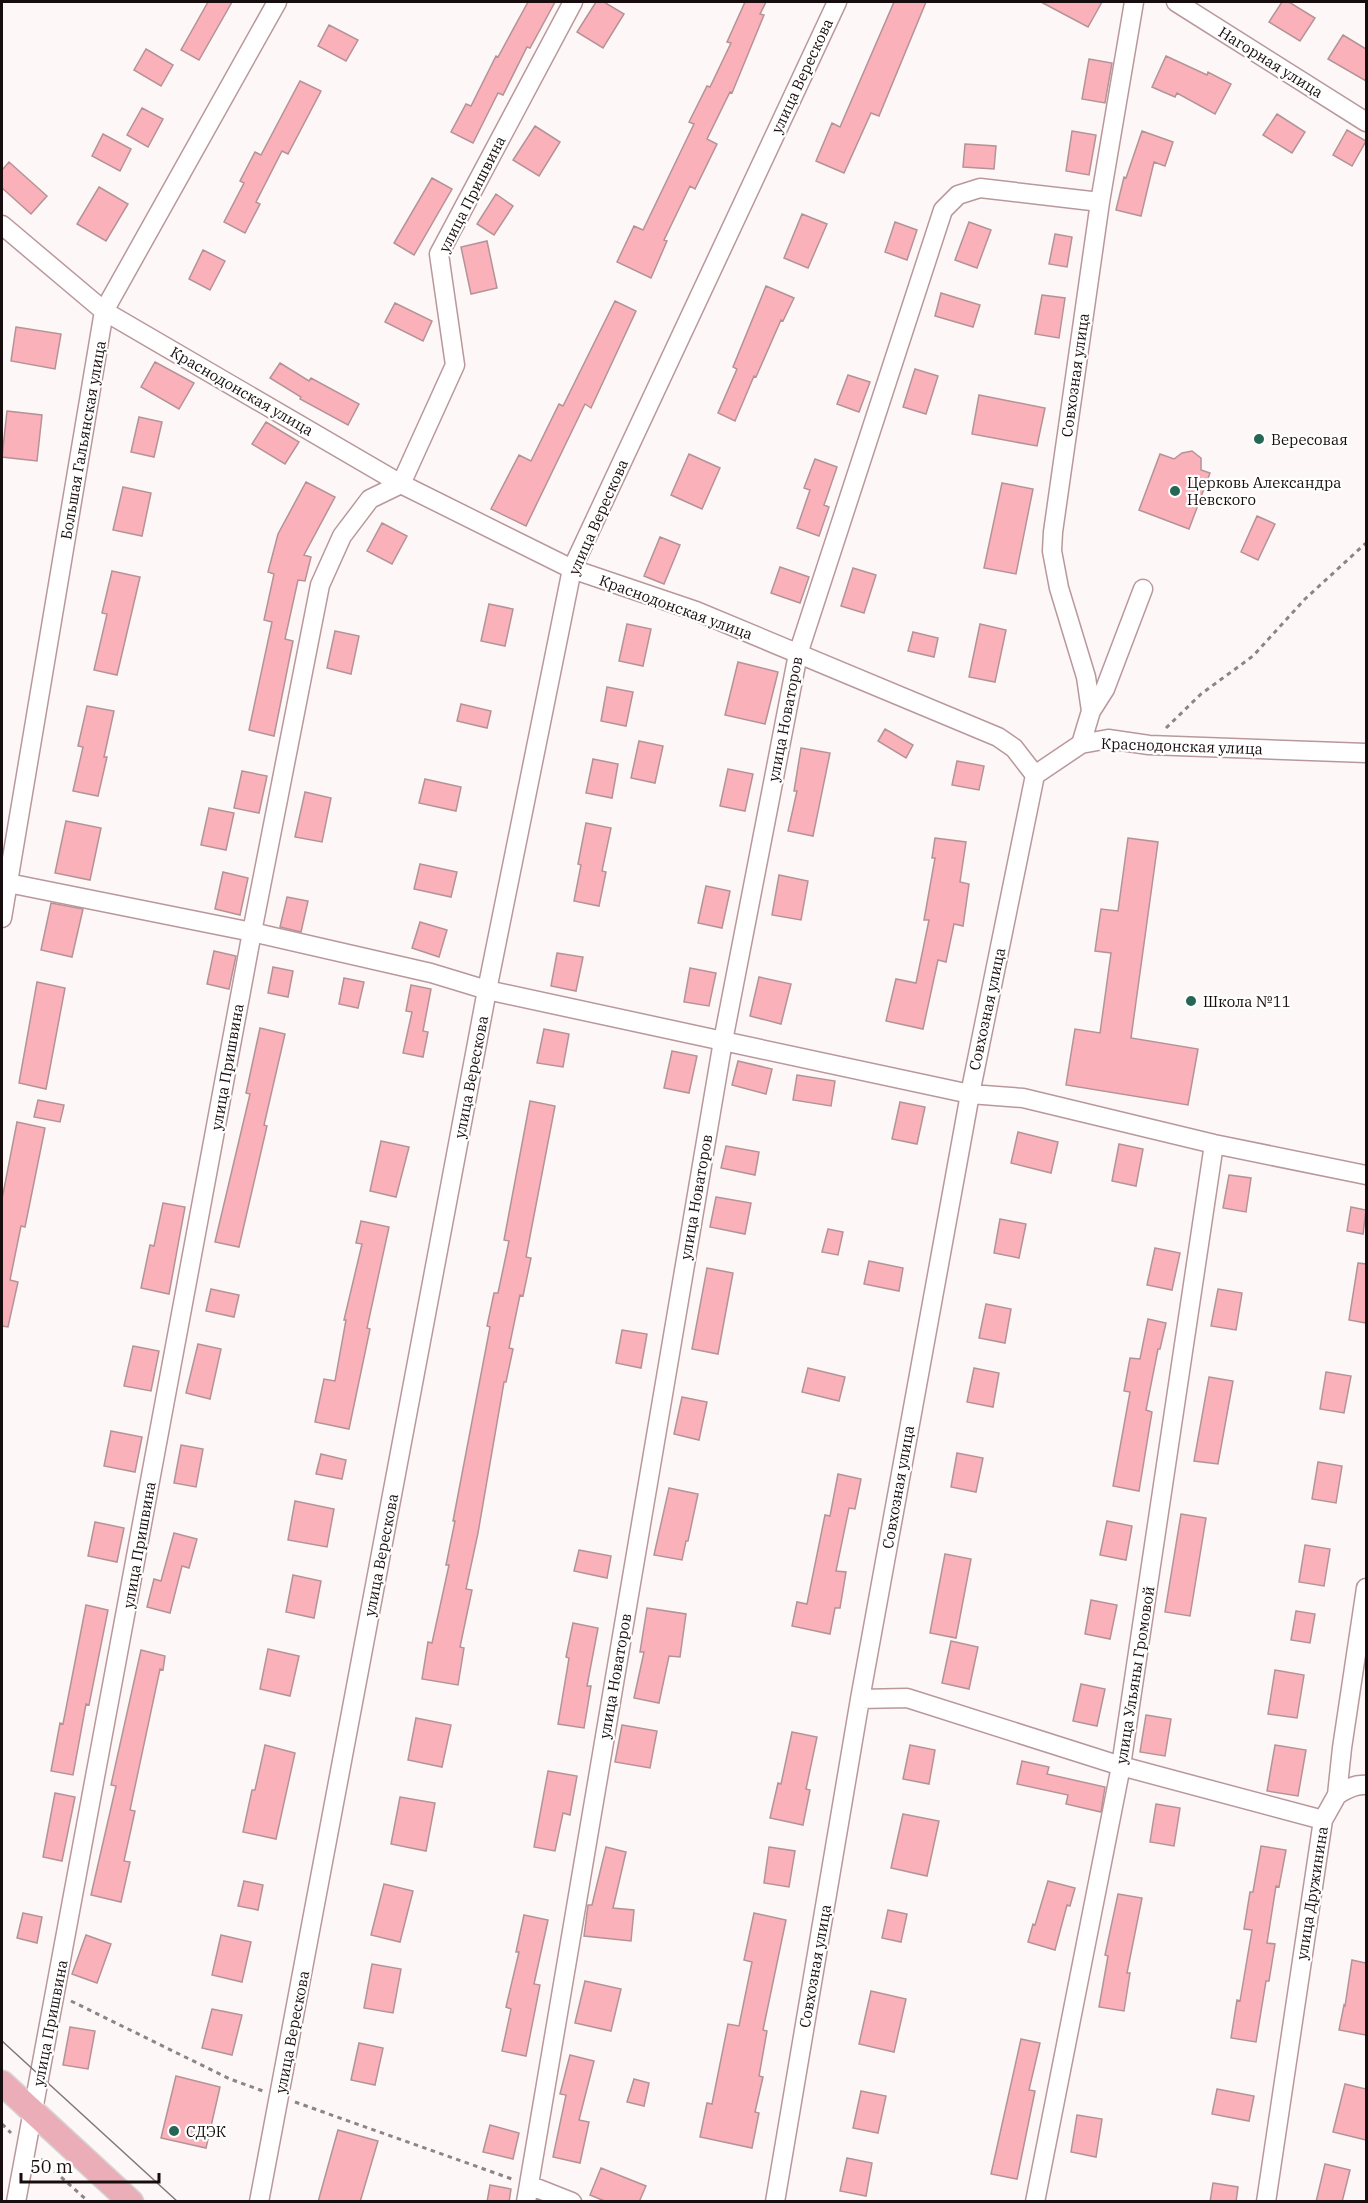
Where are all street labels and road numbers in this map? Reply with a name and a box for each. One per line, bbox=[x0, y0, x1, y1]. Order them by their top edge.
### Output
street label: улица Верескова bbox=[767, 15, 837, 137]
street label: Нагорная улица bbox=[1215, 22, 1327, 102]
street label: улица Пришвина bbox=[434, 133, 510, 255]
street label: Совхозная улица bbox=[1057, 312, 1093, 438]
street label: Большая Гальянская улица bbox=[56, 339, 110, 541]
street label: Краснодонская улица bbox=[167, 342, 317, 440]
street label: улица Верескова bbox=[564, 456, 632, 578]
street label: Краснодонская улица bbox=[597, 570, 755, 644]
street label: улица Новаторов bbox=[764, 655, 806, 783]
street label: Краснодонская улица bbox=[1101, 734, 1263, 758]
street label: Совхозная улица bbox=[965, 946, 1009, 1072]
street label: улица Пришвина bbox=[207, 1002, 247, 1132]
street label: улица Верескова bbox=[450, 1014, 492, 1140]
street label: улица Новаторов bbox=[676, 1133, 716, 1261]
street label: Совхозная улица bbox=[878, 1424, 918, 1550]
street label: улица Пришвина bbox=[119, 1480, 159, 1610]
street label: улица Верескова bbox=[360, 1492, 402, 1618]
street label: улица Ульяны Громовой bbox=[1112, 1584, 1158, 1765]
street label: улица Новаторов bbox=[595, 1612, 635, 1740]
street label: улица Дружинина bbox=[1292, 1825, 1332, 1961]
street label: Совхозная улица bbox=[795, 1903, 835, 2029]
street label: улица Пришвина bbox=[28, 1958, 72, 2088]
street label: улица Верескова bbox=[271, 1969, 313, 2095]

